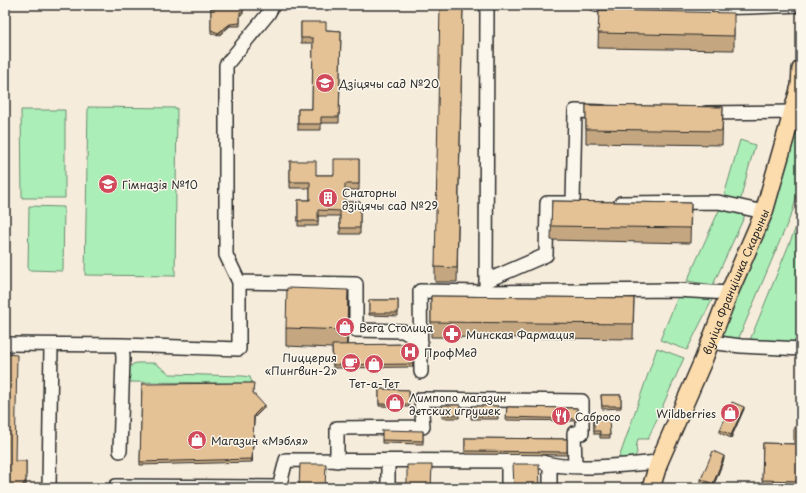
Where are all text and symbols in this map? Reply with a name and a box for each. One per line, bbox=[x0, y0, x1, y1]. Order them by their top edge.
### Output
school or university icon: Дзіцячы сад №20 bbox=[314, 72, 336, 94]
place label: Дзіцячы сад №20 bbox=[338, 75, 439, 92]
school or university icon: Гімназія №10 bbox=[97, 173, 119, 195]
place label: Гімназія №10 bbox=[122, 176, 198, 193]
place label: Снаторны дзіцячы сад №29 bbox=[342, 184, 438, 214]
building icon: Снаторны дзіцячы сад №29 bbox=[317, 187, 339, 209]
street label: вуліца Францішка Скарыны bbox=[698, 206, 773, 357]
shop icon: Вега Столица bbox=[334, 316, 356, 338]
place label: Вега Столица bbox=[359, 319, 433, 336]
pharmacy icon: Минская Фармация bbox=[441, 323, 463, 345]
place label: Минская Фармация bbox=[466, 326, 575, 343]
hospital icon: ПрофМед bbox=[399, 341, 421, 363]
place label: ПрофМед bbox=[424, 344, 477, 361]
place label: Пиццерия «Пингвин-2» bbox=[265, 349, 337, 379]
cafe icon: Пиццерия «Пингвин-2» bbox=[340, 352, 362, 374]
shop icon: Тет-а-Тет bbox=[363, 353, 385, 375]
place label: Тет-а-Тет bbox=[349, 375, 400, 392]
place label: Лимпопо магазин детских игрушек bbox=[409, 389, 506, 419]
shop icon: Лимпопо магазин детских игрушек bbox=[384, 392, 406, 414]
shop icon: Wildberries bbox=[719, 402, 741, 424]
restaurant icon: Сабросо bbox=[550, 405, 572, 427]
place label: Wildberries bbox=[656, 405, 716, 422]
place label: Сабросо bbox=[575, 408, 620, 425]
shop icon: Магазин «Мэбля» bbox=[186, 429, 208, 451]
place label: Магазин «Мэбля» bbox=[211, 432, 308, 449]

